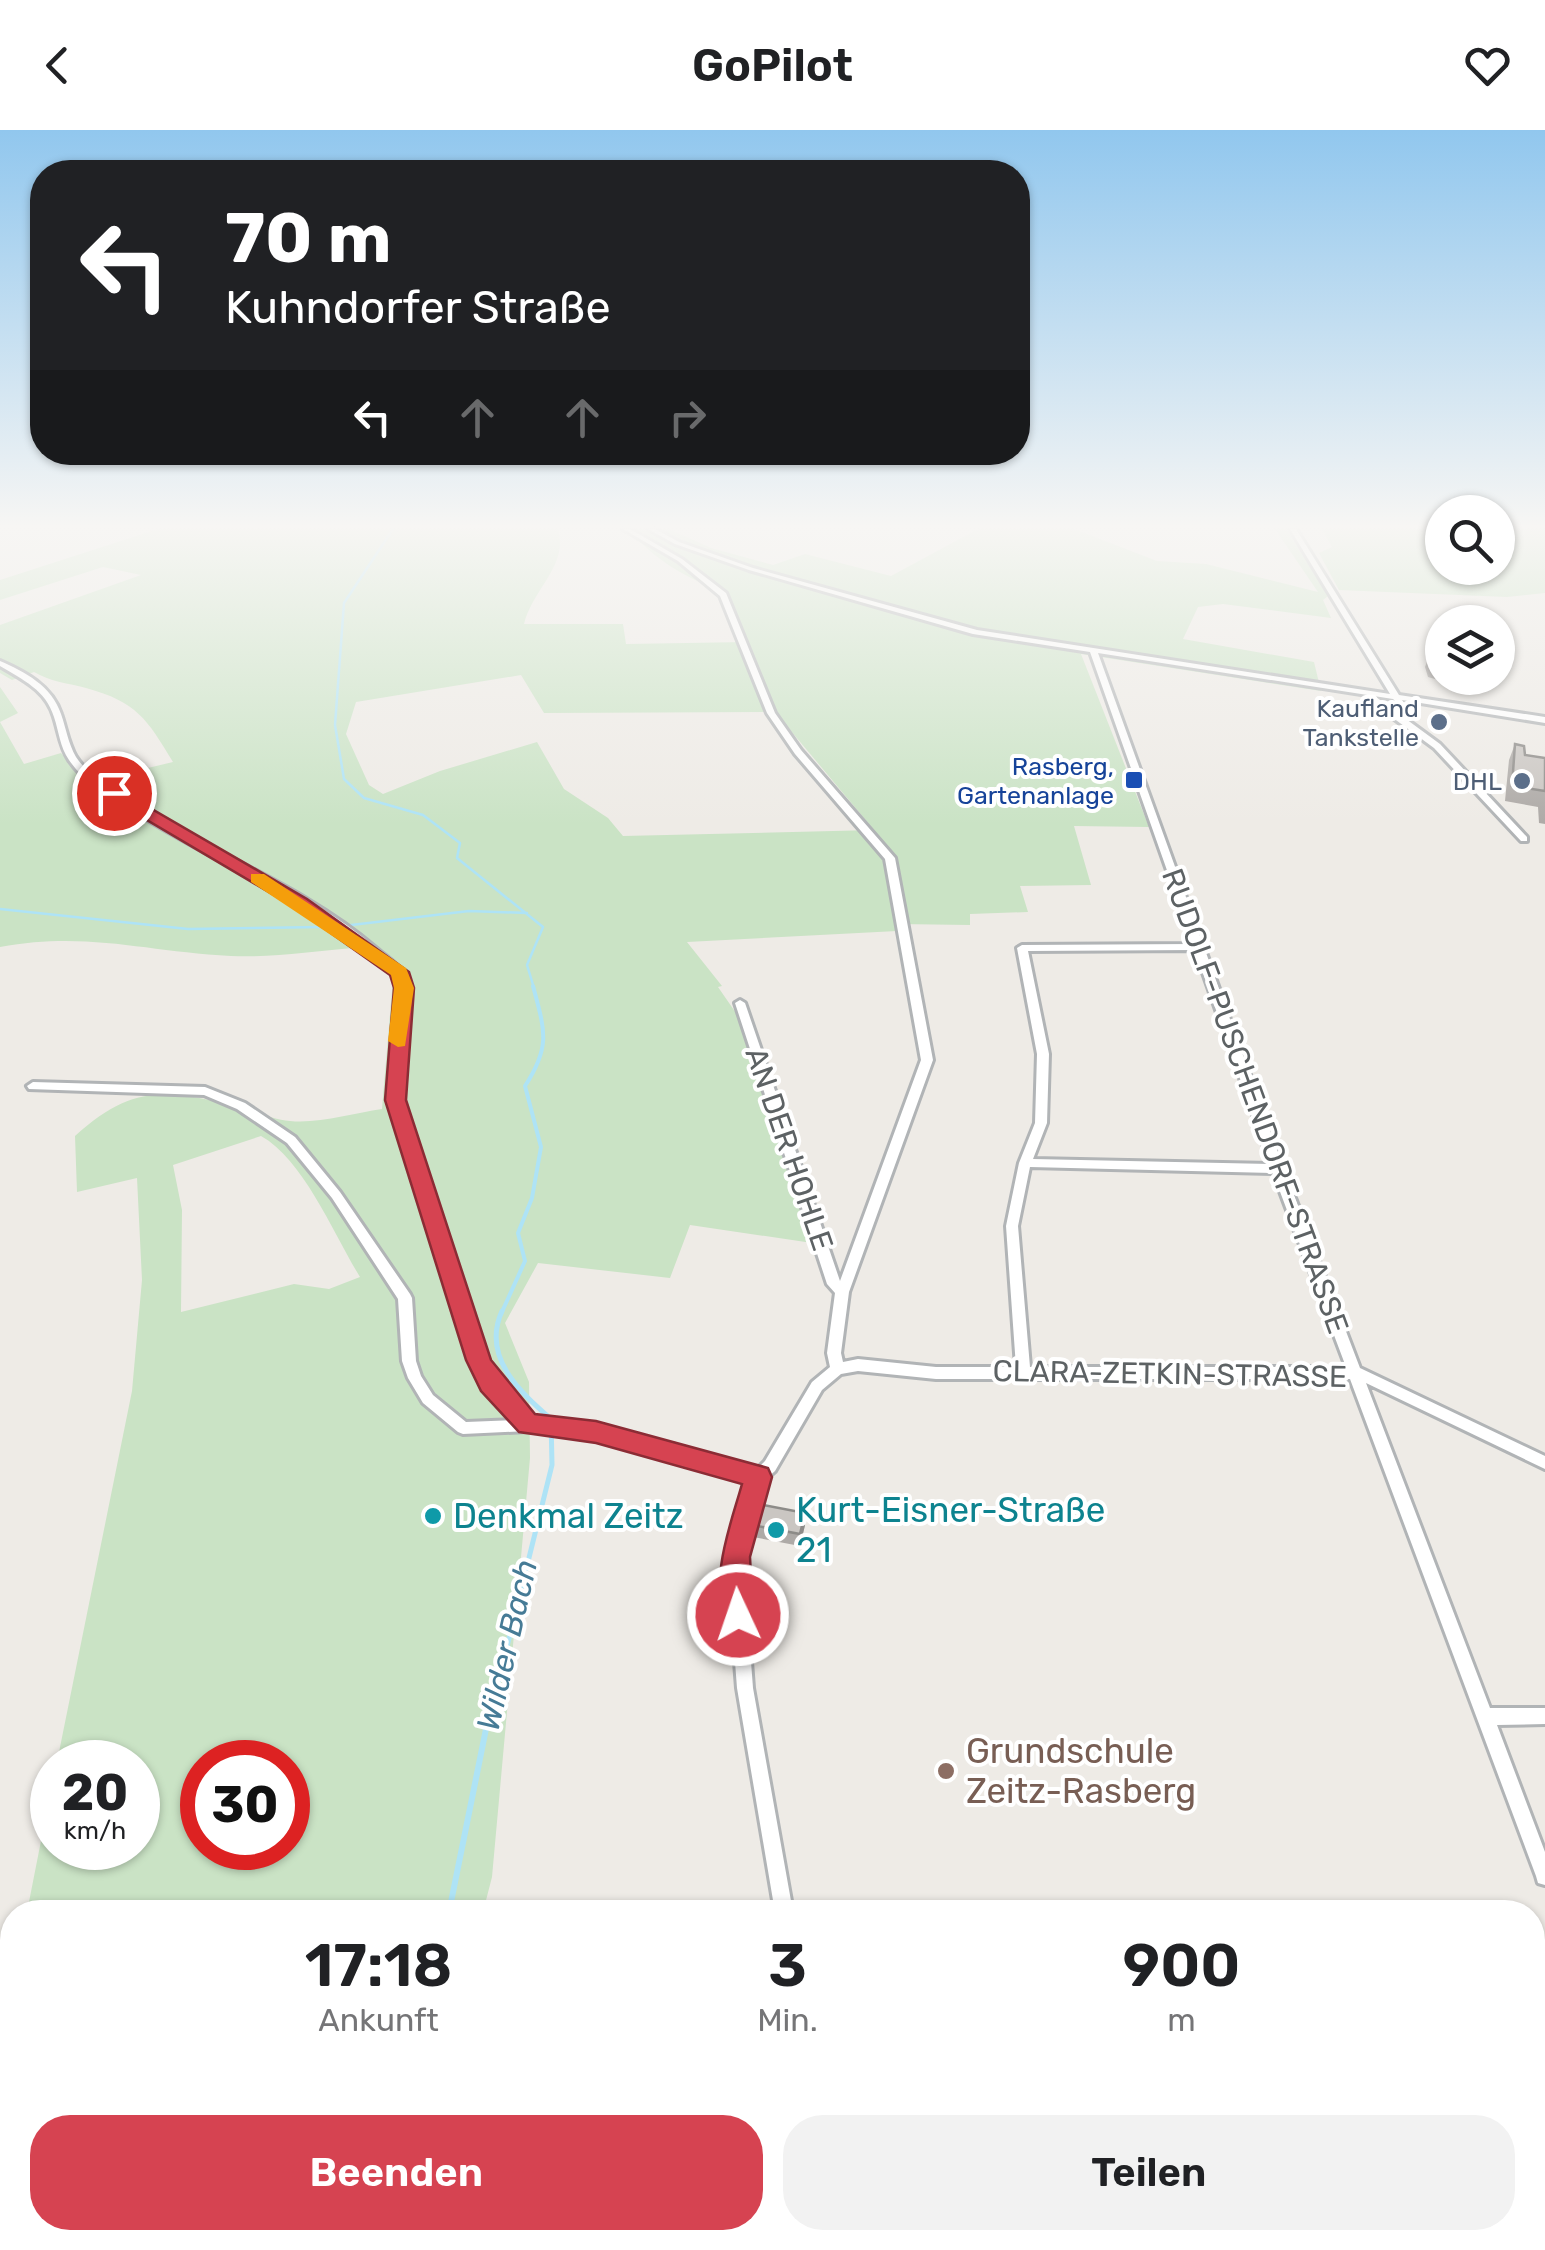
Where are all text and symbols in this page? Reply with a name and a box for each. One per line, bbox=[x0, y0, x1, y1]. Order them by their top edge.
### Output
icon: back bbox=[30, 38, 85, 93]
icon: heart bbox=[1460, 38, 1515, 93]
text: GoPilot bbox=[692, 39, 853, 92]
text: 70 m bbox=[225, 197, 392, 280]
icon: left bbox=[60, 200, 190, 330]
text: Kuhndorfer Straße bbox=[225, 281, 611, 334]
icon: left bbox=[345, 390, 400, 445]
icon: ahead bbox=[450, 390, 505, 445]
icon: ahead bbox=[555, 390, 610, 445]
icon: right bbox=[660, 390, 715, 445]
map controls bbox=[1425, 495, 1515, 695]
button: search bbox=[1425, 495, 1515, 585]
button: layers bbox=[1425, 605, 1515, 695]
place label: Kaufland Tankstelle bbox=[1303, 694, 1419, 752]
marker: Kaufland Tankstelle bbox=[1428, 711, 1450, 733]
pin bbox=[72, 751, 157, 836]
place label: Rasberg, Gartenanlage bbox=[957, 752, 1114, 810]
icon: arrive bbox=[87, 766, 142, 821]
place label: DHL bbox=[1453, 767, 1502, 796]
marker: Rasberg, Gartenanlage bbox=[1123, 769, 1145, 791]
marker: DHL bbox=[1511, 770, 1533, 792]
street label: RUDOLF-PUSCHENDORF-STRASSE bbox=[1154, 864, 1356, 1338]
street label: AN DER HOHLE bbox=[737, 1043, 841, 1255]
street label: CLARA-ZETKIN-STRASSE bbox=[992, 1353, 1348, 1395]
place label: Kurt-Eisner-Straße 21 bbox=[796, 1489, 1105, 1571]
place label: Denkmal Zeitz bbox=[453, 1495, 684, 1537]
marker: Denkmal Zeitz bbox=[422, 1505, 444, 1527]
marker: Kurt-Eisner-Straße 21 bbox=[765, 1519, 787, 1541]
water label: Wilder Bach bbox=[469, 1556, 545, 1734]
position arrow bbox=[686, 1563, 790, 1667]
place label: Grundschule Zeitz-Rasberg bbox=[966, 1730, 1196, 1812]
speed limit sign: 30 bbox=[180, 1740, 310, 1870]
marker: Grundschule Zeitz-Rasberg bbox=[935, 1760, 957, 1782]
text: 20 bbox=[62, 1763, 128, 1823]
text: km/h bbox=[64, 1816, 126, 1845]
text: 17:18 bbox=[305, 1930, 453, 2001]
text: 3 bbox=[768, 1930, 807, 2001]
text: 900 bbox=[1122, 1930, 1240, 2001]
text: Ankunft bbox=[318, 2001, 439, 2039]
text: Min. bbox=[757, 2001, 818, 2039]
text: m bbox=[1167, 2001, 1196, 2039]
button: Beenden bbox=[30, 2115, 763, 2230]
button: Teilen bbox=[783, 2115, 1515, 2230]

